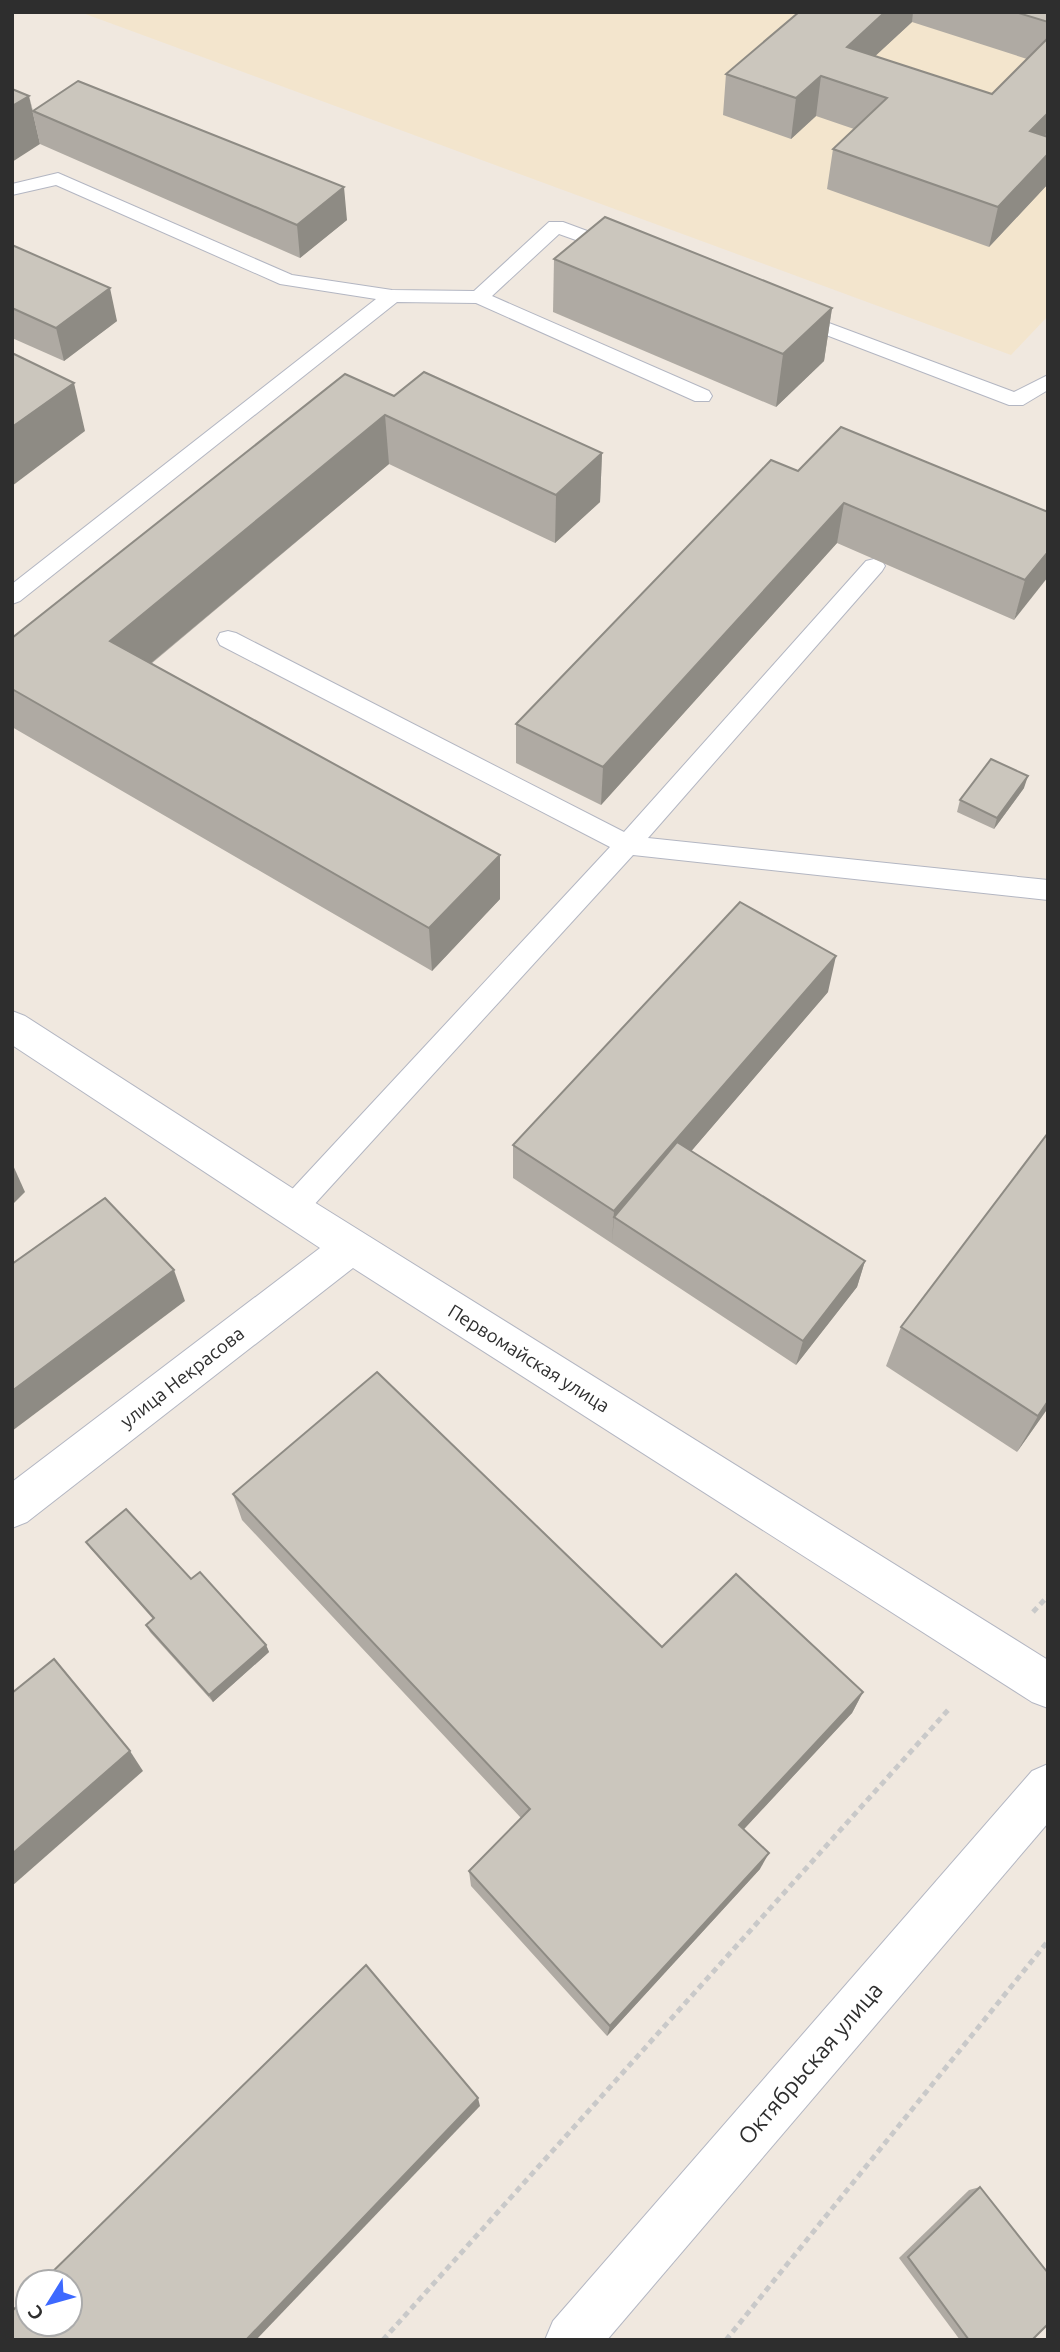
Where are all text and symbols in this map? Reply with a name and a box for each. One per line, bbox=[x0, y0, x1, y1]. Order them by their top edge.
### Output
street label: Первомайская улица bbox=[444, 1299, 614, 1417]
street label: улица Некрасова bbox=[116, 1322, 248, 1432]
street label: Октябрьская улица bbox=[733, 1977, 887, 2149]
north arrow bbox=[14, 2268, 84, 2338]
text: С bbox=[23, 2302, 48, 2325]

